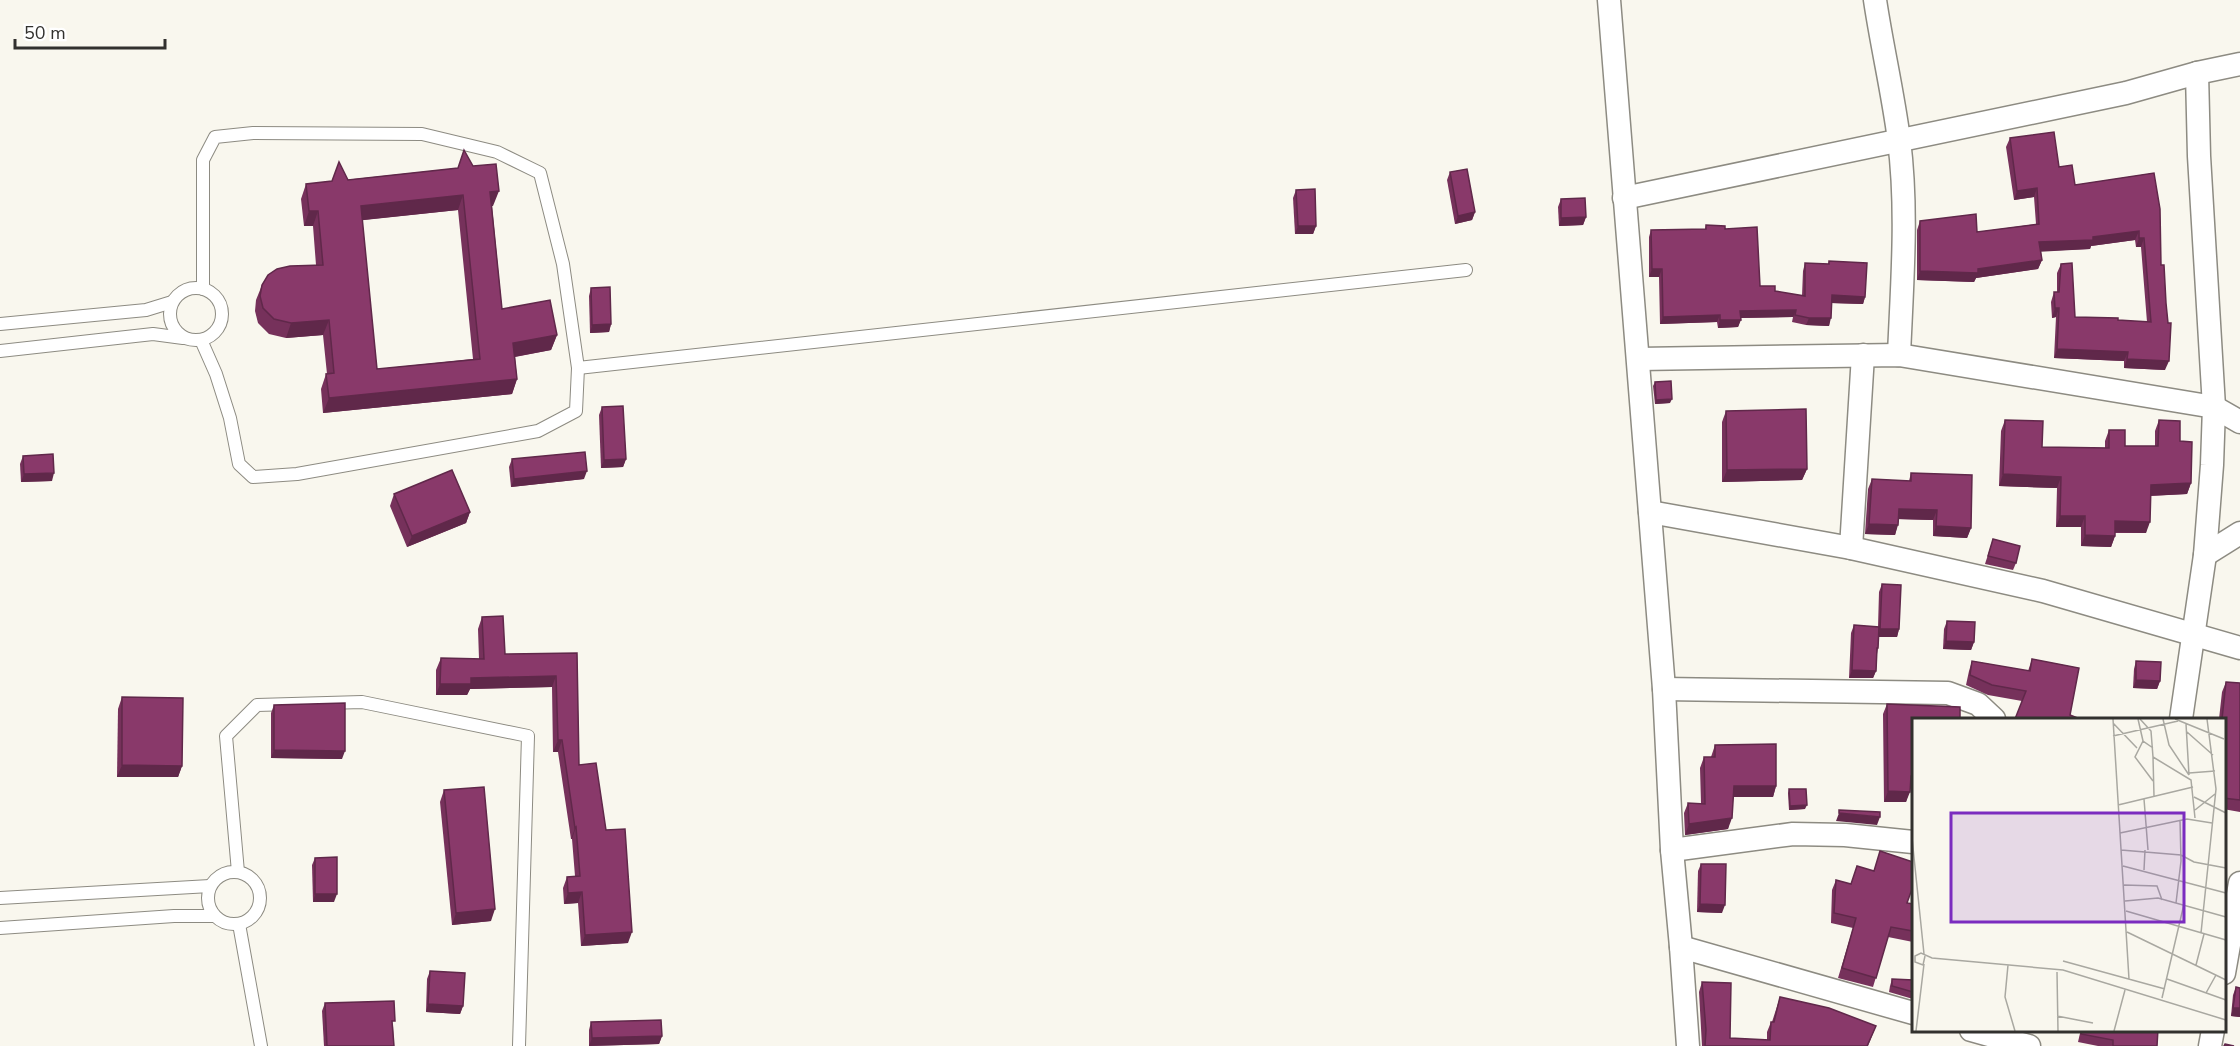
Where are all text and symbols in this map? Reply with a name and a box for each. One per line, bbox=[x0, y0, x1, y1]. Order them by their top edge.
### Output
scale bar bbox=[15, 12, 165, 50]
text: 50 m bbox=[24, 21, 66, 45]
inset map bbox=[1912, 718, 2225, 1031]

